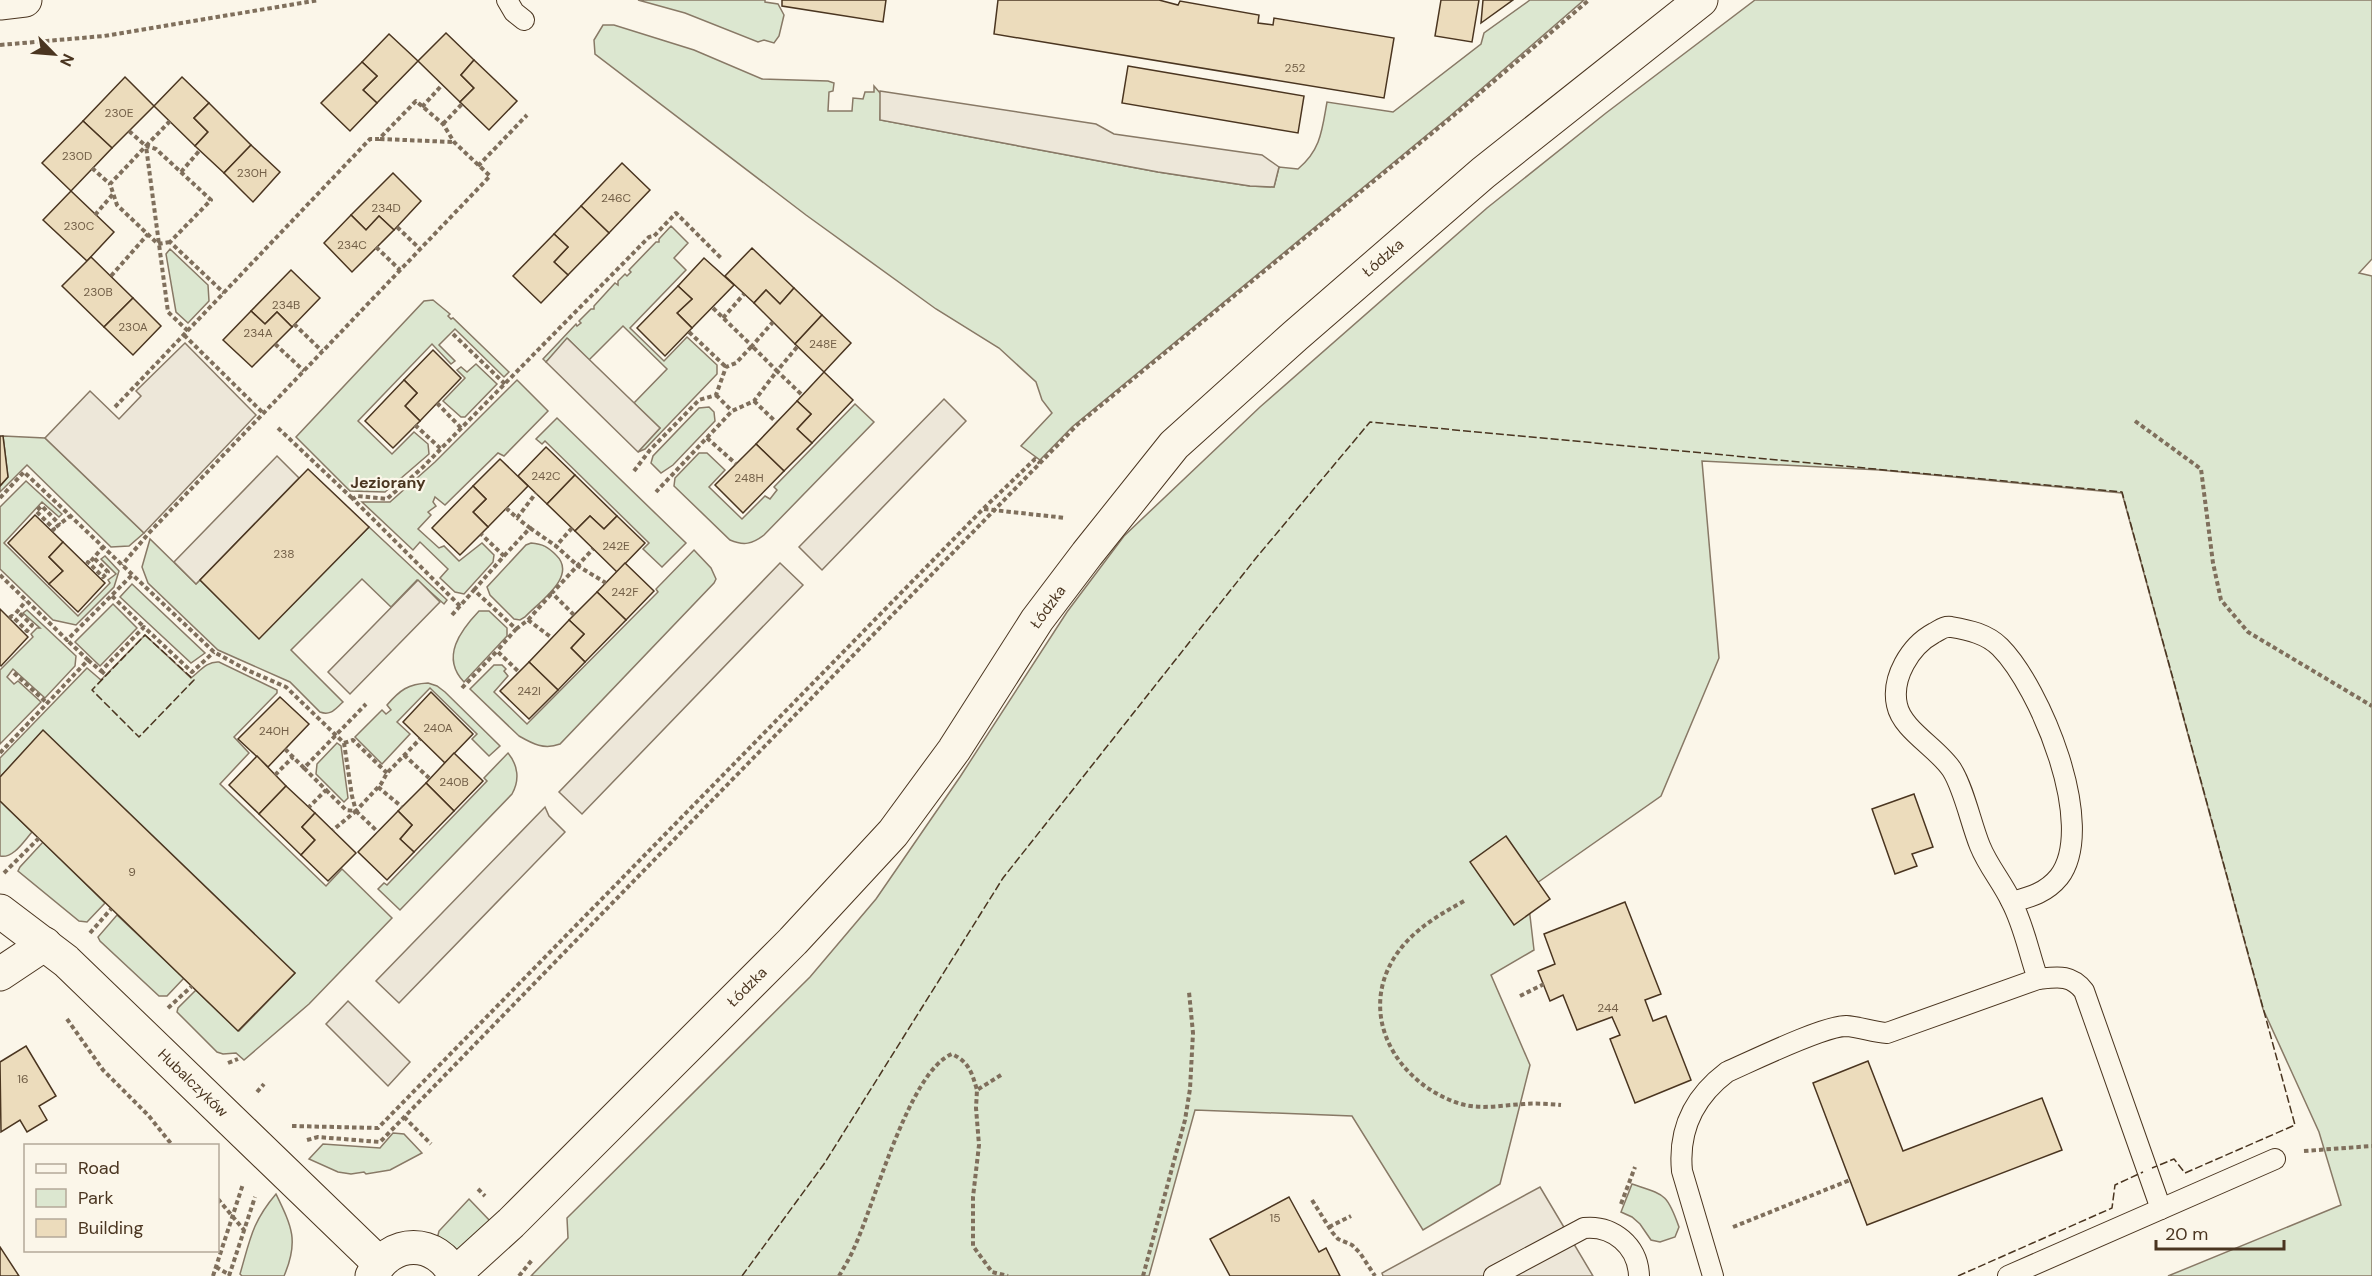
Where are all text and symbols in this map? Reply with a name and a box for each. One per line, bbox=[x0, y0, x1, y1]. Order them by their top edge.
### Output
north arrow bbox=[24, 24, 84, 84]
text: N bbox=[55, 50, 79, 70]
house number: 252 bbox=[1285, 60, 1306, 76]
house number: 230E bbox=[105, 105, 134, 121]
house number: 230D bbox=[62, 148, 92, 164]
house number: 230H bbox=[237, 165, 267, 181]
house number: 246C bbox=[601, 190, 631, 206]
house number: 234D bbox=[371, 200, 401, 216]
house number: 230C bbox=[64, 218, 95, 234]
street label: Łódzka bbox=[1358, 234, 1408, 282]
house number: 234C bbox=[337, 237, 367, 253]
house number: 230B bbox=[83, 284, 113, 300]
house number: 234B bbox=[272, 297, 300, 313]
house number: 230A bbox=[118, 319, 148, 335]
house number: 234A bbox=[243, 325, 273, 341]
house number: 248E bbox=[809, 336, 837, 352]
house number: 242C bbox=[531, 468, 561, 484]
house number: 248H bbox=[734, 470, 764, 486]
district label: Jeziorany bbox=[350, 472, 426, 493]
house number: 242E bbox=[602, 538, 630, 554]
house number: 238 bbox=[273, 546, 295, 562]
street label: Łódzka bbox=[1026, 581, 1070, 633]
house number: 242F bbox=[611, 584, 639, 600]
house number: 242I bbox=[517, 683, 541, 699]
house number: 240A bbox=[423, 720, 453, 736]
house number: 240H bbox=[259, 723, 289, 739]
house number: 240B bbox=[439, 774, 469, 790]
house number: 9 bbox=[128, 864, 136, 880]
street label: Łódzka bbox=[723, 963, 771, 1011]
house number: 244 bbox=[1597, 1000, 1619, 1016]
street label: Hubalczyków bbox=[153, 1044, 233, 1122]
house number: 16 bbox=[17, 1071, 29, 1087]
legend bbox=[24, 1144, 219, 1252]
text: Road bbox=[78, 1156, 120, 1180]
text: Park bbox=[78, 1186, 114, 1210]
house number: 15 bbox=[1269, 1210, 1281, 1226]
scale bar bbox=[2156, 1213, 2284, 1251]
text: Building bbox=[78, 1216, 143, 1240]
text: 20 m bbox=[2165, 1222, 2208, 1246]

